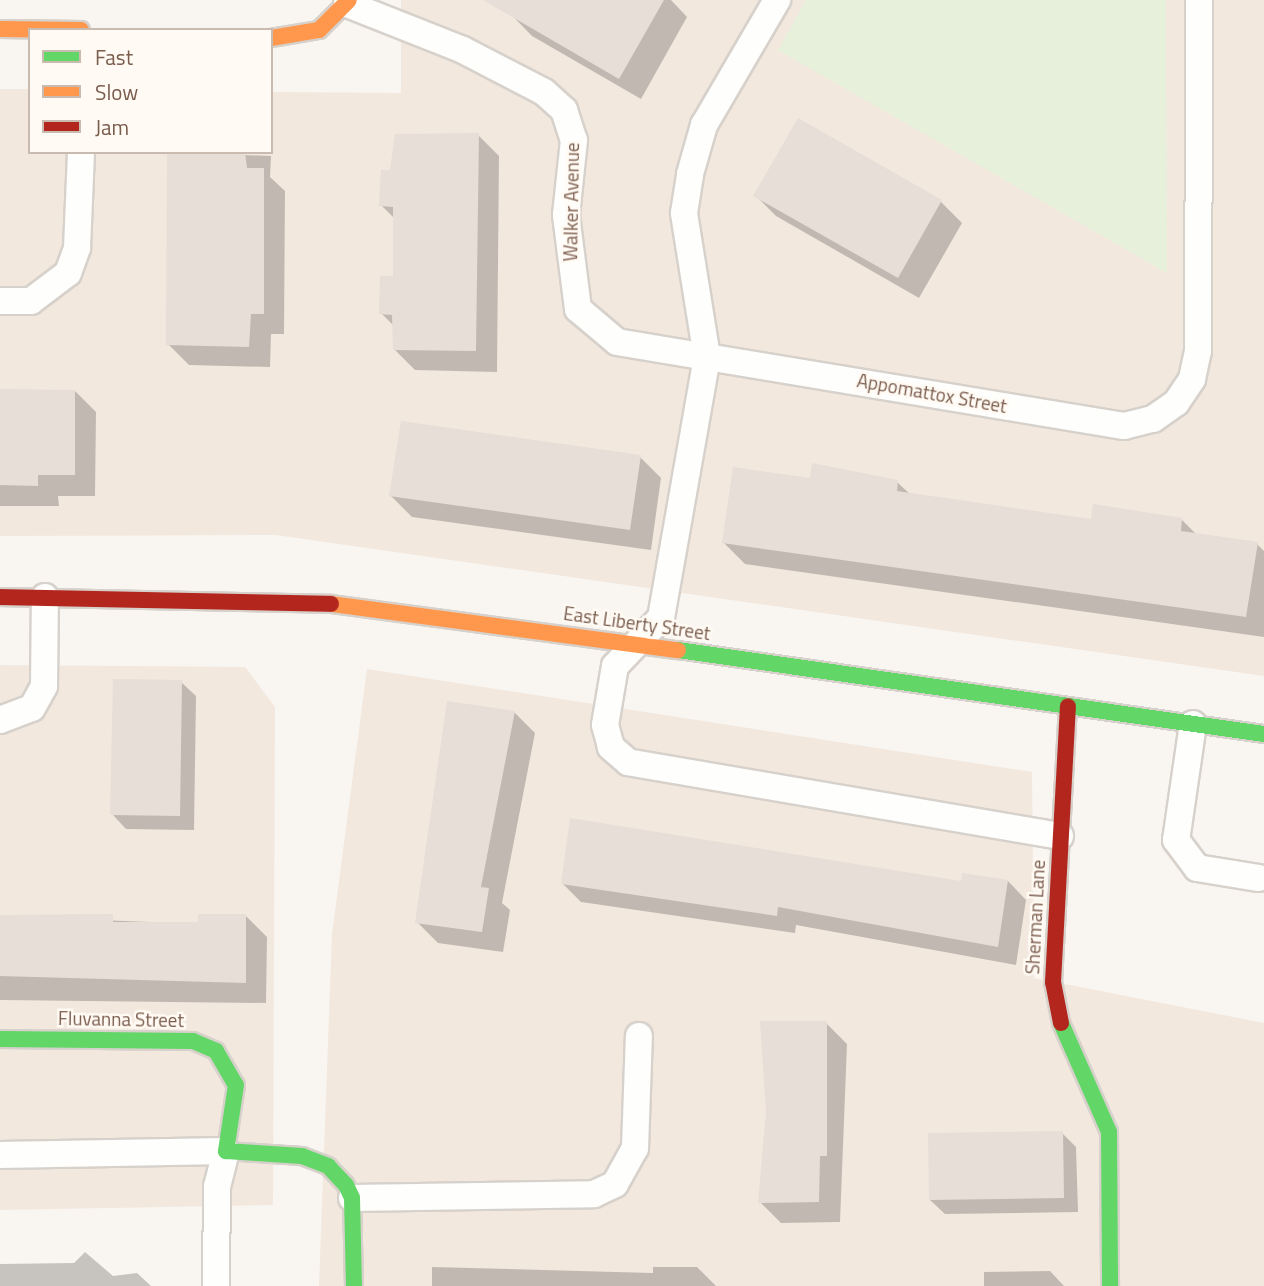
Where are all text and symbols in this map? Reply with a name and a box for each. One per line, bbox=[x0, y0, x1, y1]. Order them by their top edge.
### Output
legend bbox=[28, 28, 273, 154]
text: Fast bbox=[95, 41, 133, 73]
text: Slow bbox=[95, 76, 138, 108]
text: Jam bbox=[95, 111, 129, 143]
street label: Walker Avenue bbox=[559, 142, 583, 262]
street label: Appomattox Street bbox=[855, 369, 1009, 417]
street label: East Liberty Street bbox=[562, 601, 712, 645]
street label: Sherman Lane bbox=[1021, 859, 1049, 975]
street label: Fluvanna Street bbox=[58, 1007, 184, 1031]

